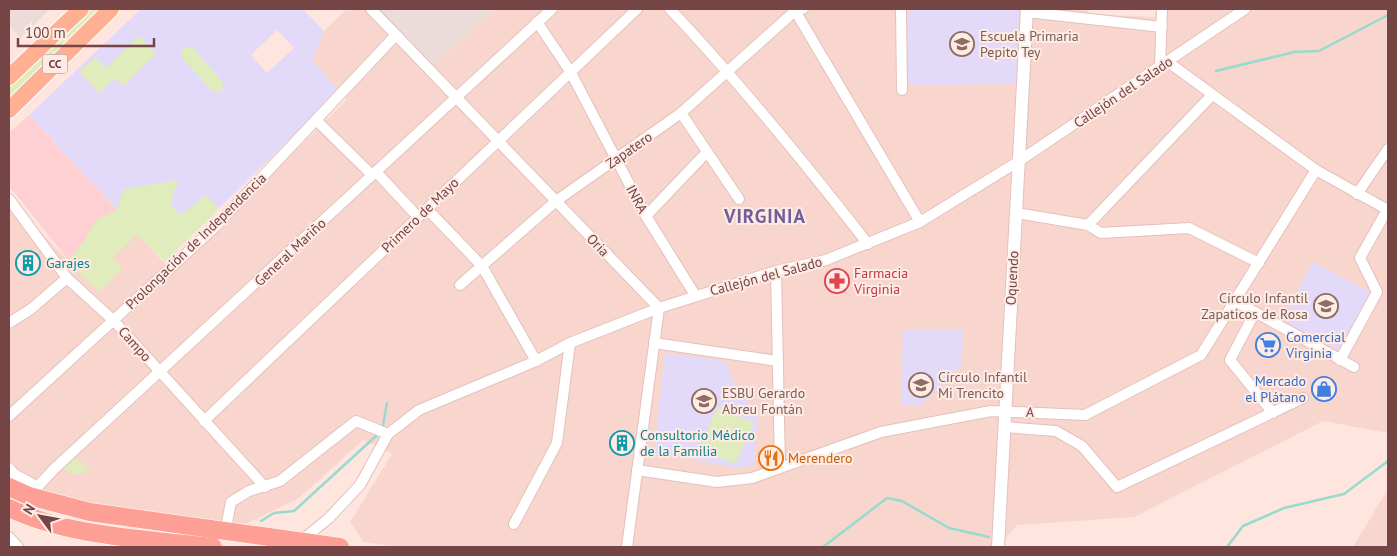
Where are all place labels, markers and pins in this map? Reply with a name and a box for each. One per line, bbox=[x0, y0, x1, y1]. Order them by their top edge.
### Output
place label: Escuela Primaria Pepito Tey bbox=[980, 27, 1079, 61]
school or university icon: Escuela Primaria Pepito Tey bbox=[949, 31, 975, 57]
building icon: Garajes bbox=[15, 250, 41, 276]
place label: Garajes bbox=[46, 254, 90, 272]
place label: Farmacia Virginia bbox=[853, 264, 908, 298]
pharmacy icon: Farmacia Virginia bbox=[824, 268, 850, 294]
place label: Círculo Infantil Zapaticos de Rosa bbox=[1201, 289, 1308, 323]
school or university icon: Círculo Infantil Zapaticos de Rosa bbox=[1313, 293, 1339, 319]
place label: Comercial Virginia bbox=[1285, 328, 1345, 362]
supermarket icon: Comercial Virginia bbox=[1255, 332, 1281, 358]
place label: Círculo Infantil Mi Trencito bbox=[938, 368, 1027, 402]
school or university icon: Círculo Infantil Mi Trencito bbox=[908, 372, 934, 398]
place label: Mercado el Plátano bbox=[1245, 372, 1306, 406]
shop icon: Mercado el Plátano bbox=[1311, 376, 1337, 402]
place label: ESBU Gerardo Abreu Fontán bbox=[722, 384, 805, 418]
school or university icon: ESBU Gerardo Abreu Fontán bbox=[691, 388, 717, 414]
place label: Consultorio Médico de la Familia bbox=[640, 426, 755, 460]
building icon: Consultorio Médico de la Familia bbox=[609, 430, 635, 456]
restaurant icon: Merendero bbox=[758, 445, 784, 471]
place label: Merendero bbox=[788, 449, 853, 467]

